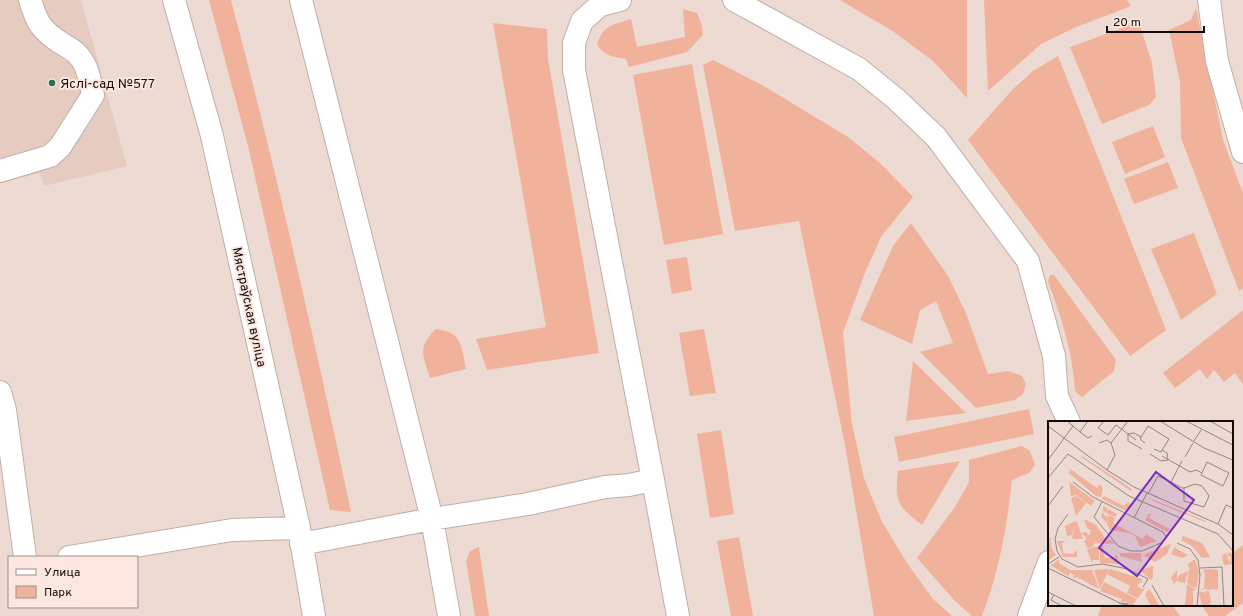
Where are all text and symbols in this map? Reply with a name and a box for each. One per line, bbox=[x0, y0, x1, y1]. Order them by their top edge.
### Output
scale bar bbox=[1107, 8, 1204, 34]
text: 20 m bbox=[1113, 15, 1141, 31]
place label: Яслі-сад №577 bbox=[60, 77, 155, 93]
marker: Яслі-сад №577 bbox=[47, 78, 57, 88]
street label: Мястраўская вуліца bbox=[228, 246, 269, 369]
inset map bbox=[1048, 421, 1233, 606]
legend bbox=[8, 556, 138, 608]
text: Улица bbox=[44, 565, 80, 581]
text: Парк bbox=[44, 585, 72, 601]

